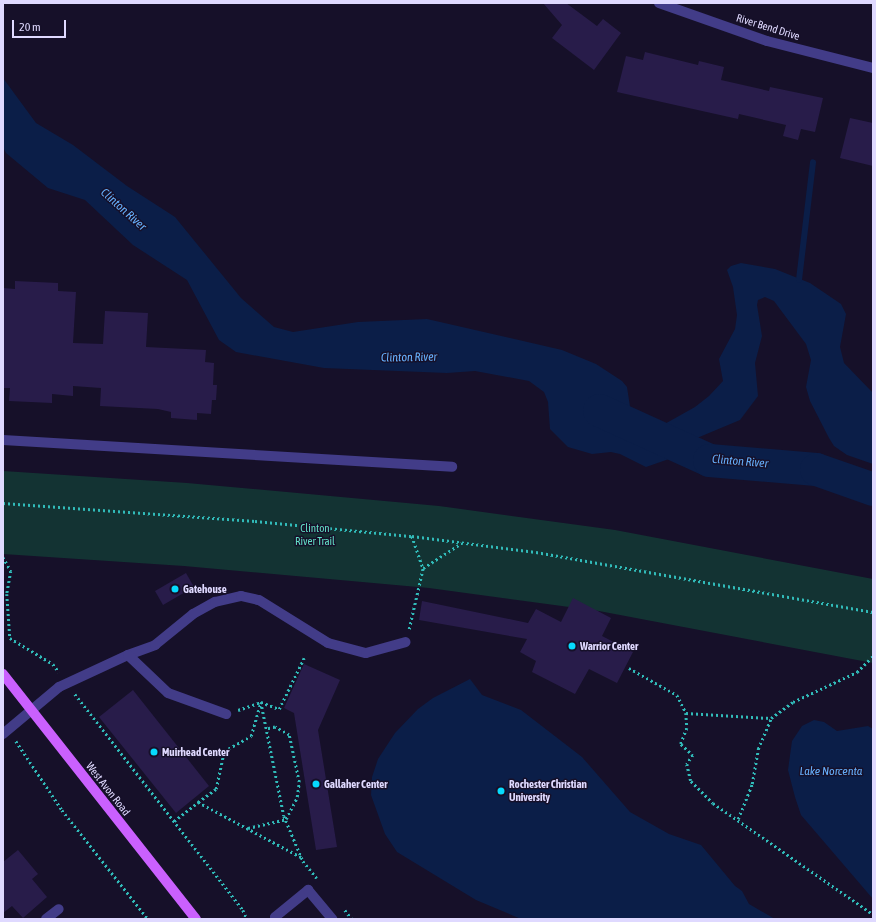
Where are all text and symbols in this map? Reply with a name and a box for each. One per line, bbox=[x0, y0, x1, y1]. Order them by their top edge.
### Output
street label: River Bend Drive bbox=[735, 11, 801, 43]
scale bar bbox=[14, 12, 68, 38]
text: 20 m bbox=[19, 20, 41, 34]
water label: Clinton River bbox=[97, 186, 149, 234]
water label: Clinton River bbox=[381, 350, 437, 366]
water label: Clinton River bbox=[711, 452, 769, 472]
park label: Clinton River Trail bbox=[295, 522, 335, 548]
place label: Gatehouse bbox=[183, 582, 227, 596]
marker: Gatehouse bbox=[170, 584, 180, 594]
place label: Warrior Center bbox=[580, 639, 638, 653]
marker: Warrior Center bbox=[567, 641, 577, 651]
place label: Muirhead Center bbox=[162, 745, 229, 759]
marker: Muirhead Center bbox=[149, 747, 159, 757]
street label: West Avon Road bbox=[83, 760, 133, 818]
water label: Lake Norcenta bbox=[800, 765, 862, 779]
place label: Gallaher Center bbox=[324, 777, 388, 791]
place label: Rochester Christian University bbox=[509, 778, 587, 804]
marker: Gallaher Center bbox=[311, 779, 321, 789]
marker: Rochester Christian University bbox=[496, 786, 506, 796]

